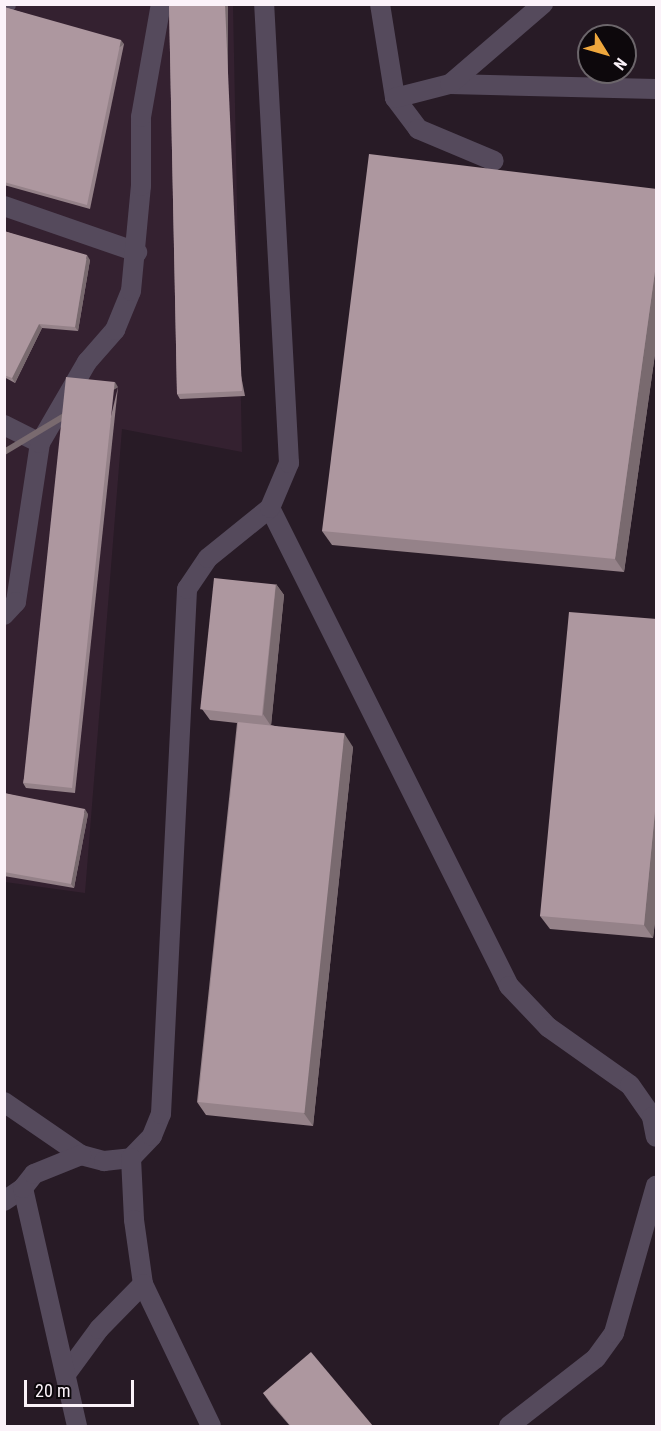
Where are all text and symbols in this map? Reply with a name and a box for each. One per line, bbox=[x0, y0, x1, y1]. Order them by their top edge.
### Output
north arrow bbox=[577, 24, 637, 84]
text: N bbox=[610, 54, 631, 74]
scale bar bbox=[27, 1368, 136, 1406]
text: 20 m bbox=[35, 1380, 70, 1401]

